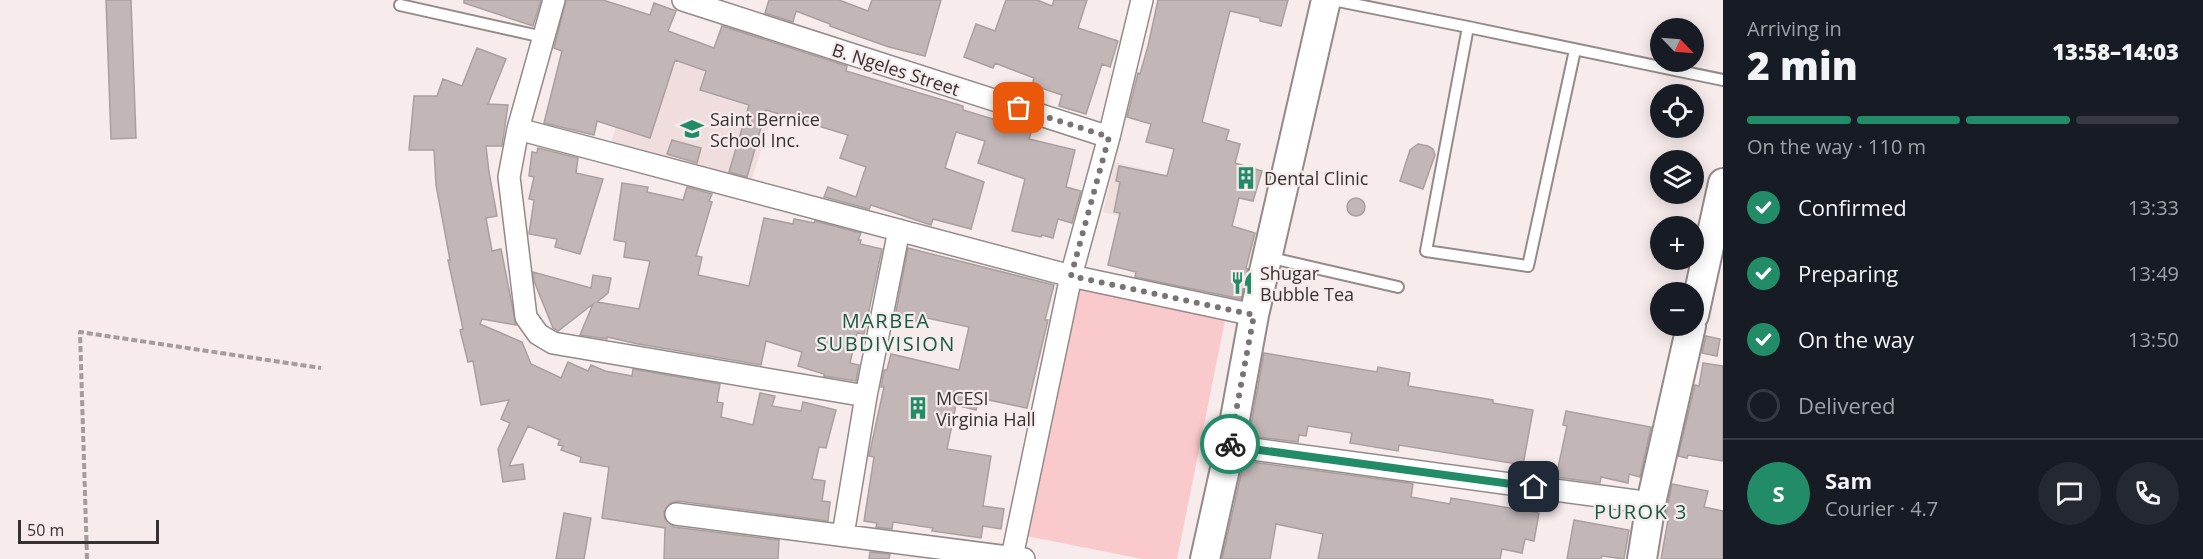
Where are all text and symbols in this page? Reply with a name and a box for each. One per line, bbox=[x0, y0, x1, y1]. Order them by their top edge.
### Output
text: Arriving in bbox=[1747, 15, 1842, 42]
north arrow bbox=[1650, 18, 1704, 72]
map controls bbox=[1650, 18, 1704, 336]
text: 13:58–14:03 bbox=[2052, 36, 2179, 66]
street label: B. Ngeles Street bbox=[829, 37, 963, 101]
text: 2 min bbox=[1747, 38, 1858, 91]
pin bbox=[993, 82, 1044, 133]
button: locate bbox=[1650, 84, 1704, 138]
icon: bag bbox=[1002, 91, 1035, 124]
place label: Saint Bernice School Inc. bbox=[710, 107, 820, 152]
school or university icon: Saint Bernice School Inc. bbox=[679, 116, 705, 142]
text: On the way · 110 m bbox=[1747, 133, 1926, 160]
button: layers bbox=[1650, 150, 1704, 204]
building icon: Dental Clinic bbox=[1233, 165, 1259, 191]
place label: Dental Clinic bbox=[1264, 166, 1369, 190]
icon: check bbox=[1747, 191, 1780, 224]
text: Confirmed bbox=[1798, 192, 1907, 222]
text: 13:33 bbox=[2128, 194, 2179, 221]
button: + bbox=[1650, 216, 1704, 270]
icon: check bbox=[1747, 257, 1780, 290]
text: Preparing bbox=[1798, 258, 1898, 288]
text: 13:49 bbox=[2128, 260, 2179, 287]
place label: Shugar Bubble Tea bbox=[1260, 261, 1354, 306]
restaurant icon: Shugar Bubble Tea bbox=[1229, 270, 1255, 296]
button: − bbox=[1650, 282, 1704, 336]
district label: MARBEA SUBDIVISION bbox=[816, 307, 956, 357]
icon: check bbox=[1747, 323, 1780, 356]
text: On the way bbox=[1798, 324, 1914, 354]
text: 13:50 bbox=[2128, 326, 2179, 353]
place label: MCESI Virginia Hall bbox=[936, 386, 1036, 431]
text: Delivered bbox=[1798, 390, 1896, 420]
building icon: MCESI Virginia Hall bbox=[905, 395, 931, 421]
courier bbox=[1200, 414, 1260, 474]
icon: bike bbox=[1214, 428, 1247, 461]
pin bbox=[1508, 461, 1559, 512]
button: chat bbox=[2038, 462, 2101, 525]
button: phone bbox=[2116, 462, 2179, 525]
text: Sam bbox=[1825, 465, 1872, 495]
icon: home bbox=[1517, 470, 1550, 503]
text: S bbox=[1772, 478, 1785, 508]
text: Courier · 4.7 bbox=[1825, 495, 1938, 522]
district label: PUROK 3 bbox=[1594, 498, 1688, 525]
scale bar bbox=[18, 517, 159, 544]
text: 50 m bbox=[27, 519, 64, 541]

